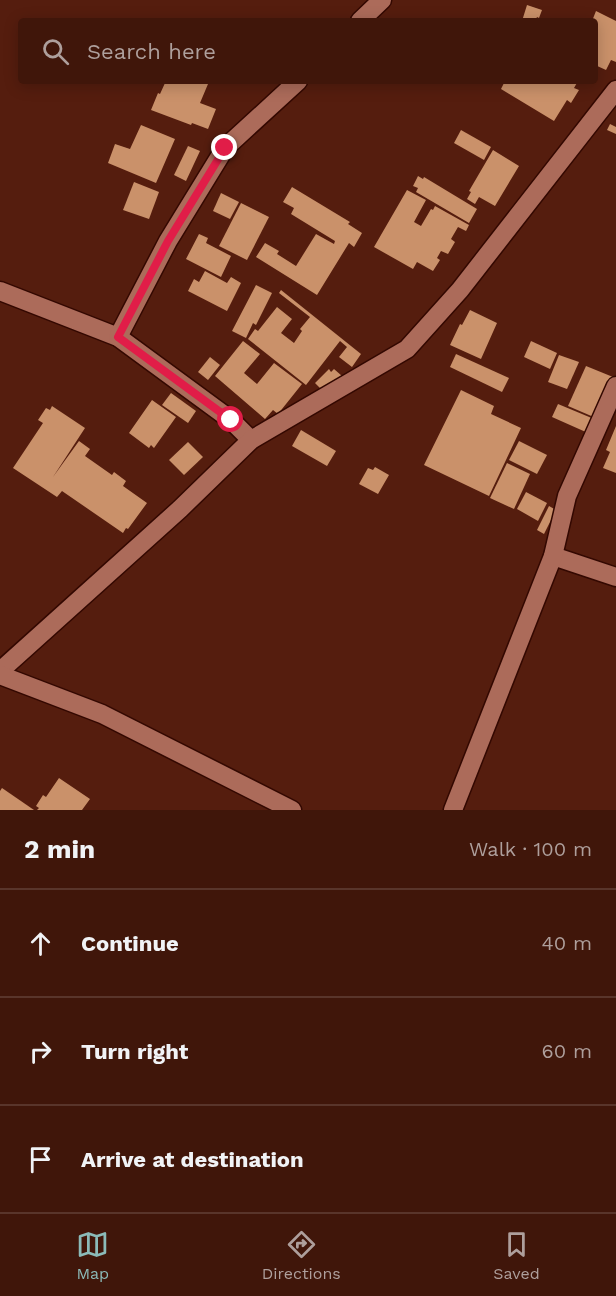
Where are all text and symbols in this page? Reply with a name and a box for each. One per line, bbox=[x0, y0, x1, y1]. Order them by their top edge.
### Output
search box bbox=[18, 18, 598, 84]
icon: search bbox=[39, 35, 72, 68]
text: Search here bbox=[87, 39, 216, 64]
route end bbox=[211, 134, 237, 160]
route start bbox=[217, 406, 243, 432]
text: 2 min bbox=[24, 834, 95, 864]
text: Walk · 100 m bbox=[469, 837, 592, 861]
icon: ahead bbox=[24, 927, 57, 960]
text: Continue bbox=[81, 931, 179, 956]
text: 40 m bbox=[541, 931, 592, 955]
icon: right bbox=[24, 1035, 57, 1068]
text: Turn right bbox=[81, 1039, 188, 1064]
text: 60 m bbox=[542, 1039, 592, 1063]
icon: arrive bbox=[24, 1143, 57, 1176]
text: Arrive at destination bbox=[81, 1147, 304, 1172]
tab: Map bbox=[76, 1228, 109, 1283]
tab: Directions bbox=[262, 1228, 341, 1283]
tab: Saved bbox=[493, 1228, 540, 1283]

